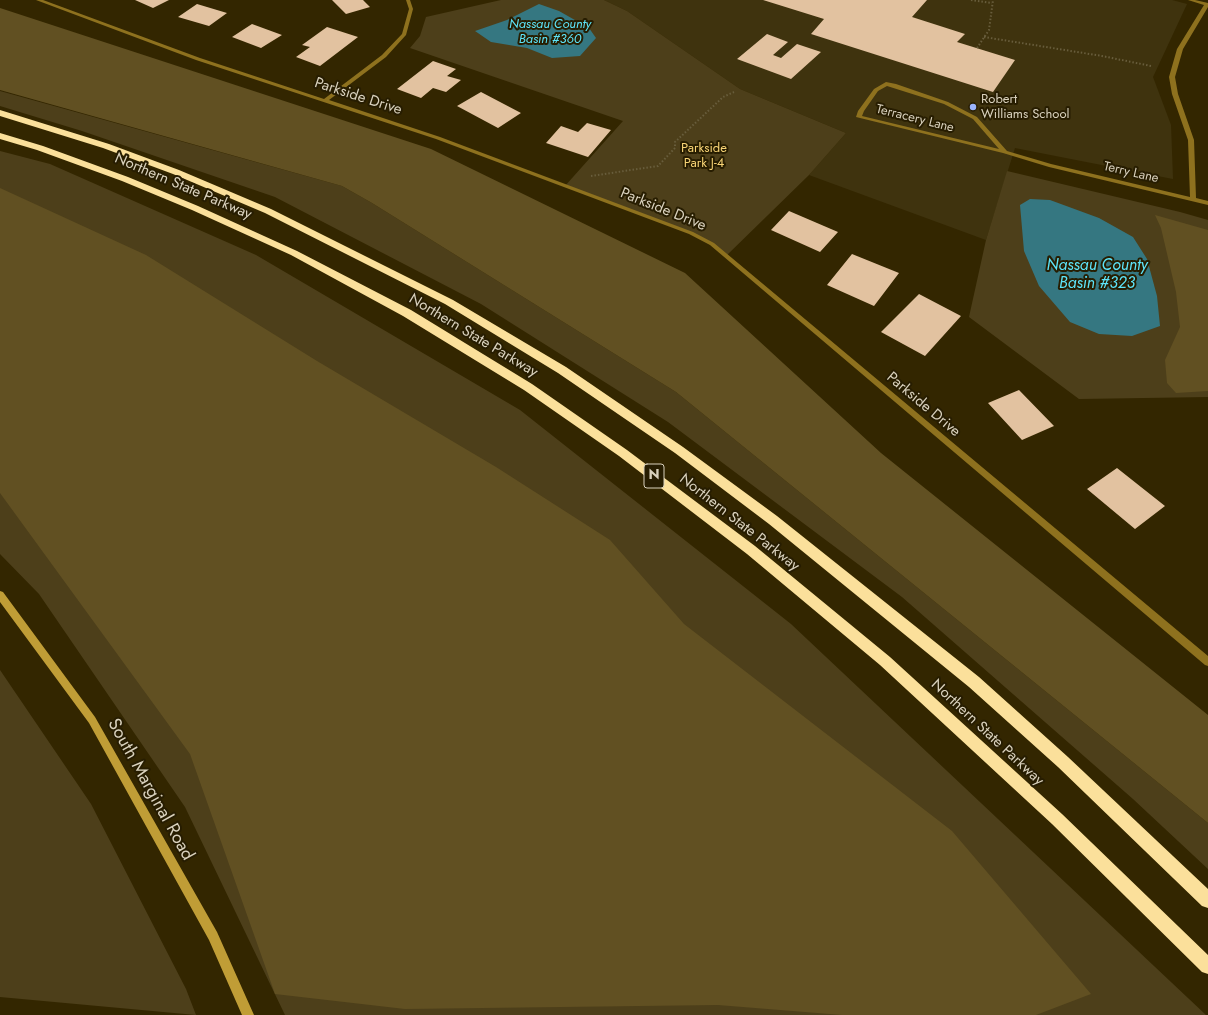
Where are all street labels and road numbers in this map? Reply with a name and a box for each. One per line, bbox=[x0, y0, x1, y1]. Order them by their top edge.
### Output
street label: Parkside Drive bbox=[312, 74, 404, 120]
street label: Terracery Lane bbox=[874, 102, 956, 136]
street label: Northern State Parkway bbox=[112, 150, 254, 224]
street label: Terry Lane bbox=[1102, 159, 1160, 187]
street label: Parkside Drive bbox=[618, 185, 708, 235]
street label: Northern State Parkway bbox=[405, 290, 541, 382]
street label: Parkside Drive bbox=[882, 369, 964, 441]
road number: N bbox=[644, 464, 664, 488]
street label: Northern State Parkway bbox=[675, 471, 803, 575]
street label: Northern State Parkway bbox=[927, 676, 1047, 790]
street label: South Marginal Road bbox=[102, 715, 198, 865]

